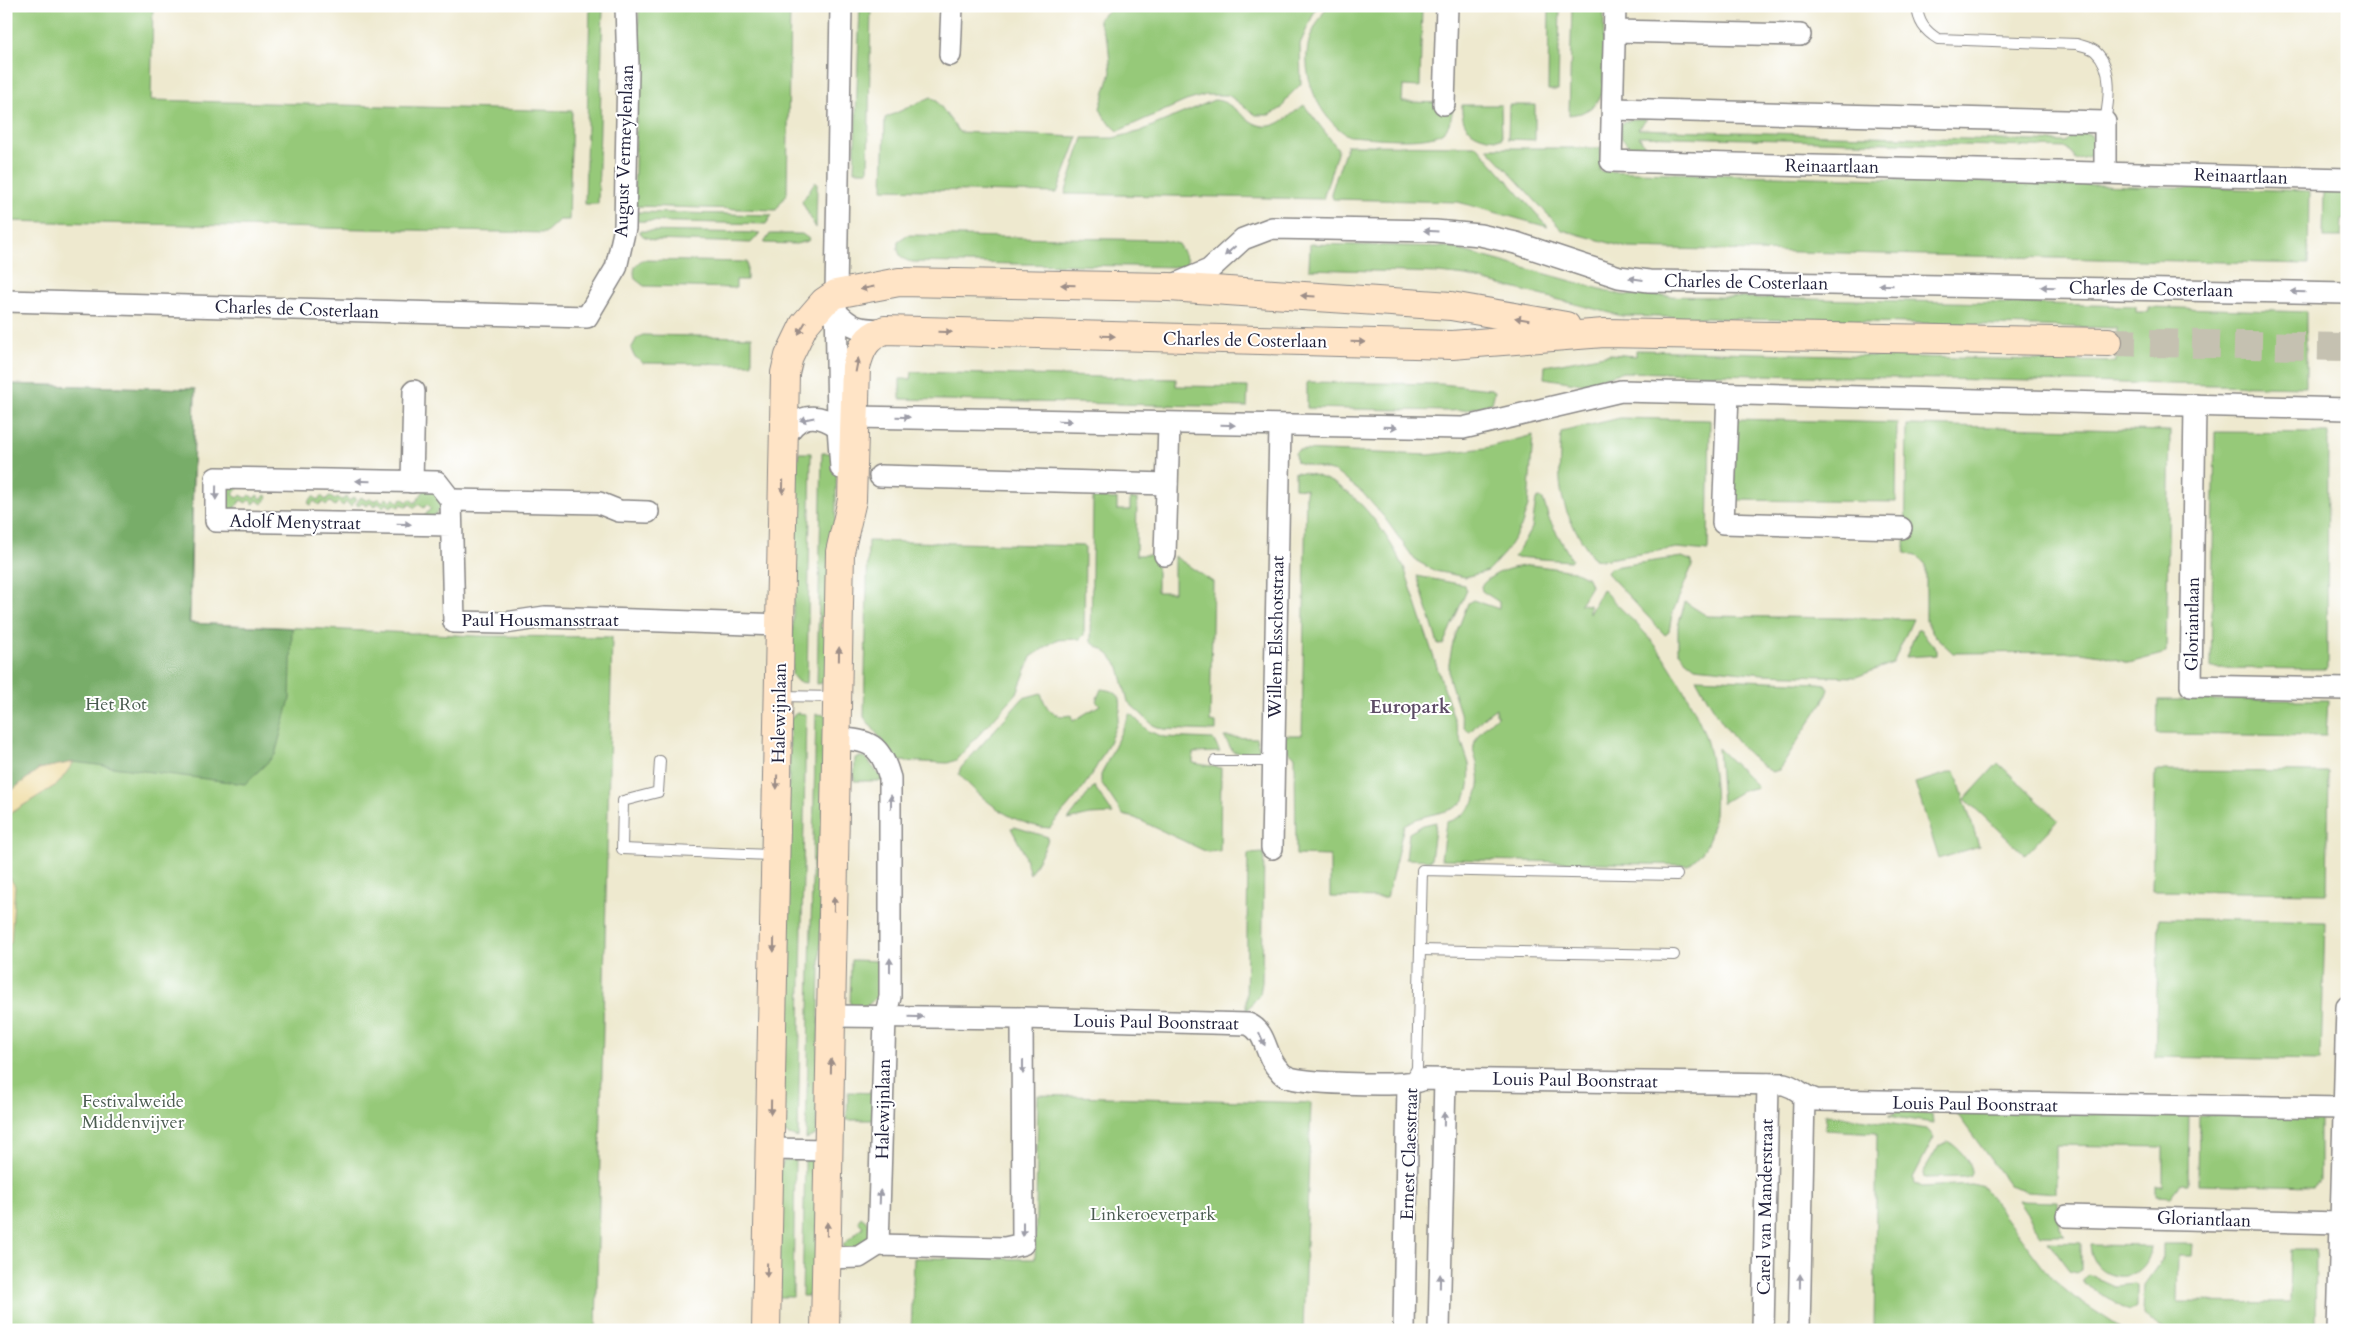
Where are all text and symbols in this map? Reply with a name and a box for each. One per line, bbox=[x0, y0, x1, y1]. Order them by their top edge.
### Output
street label: August Vermeylenlaan bbox=[609, 63, 640, 238]
street label: Reinaartlaan bbox=[1785, 153, 1880, 180]
street label: Reinaartlaan bbox=[2194, 162, 2289, 191]
one-way arrow bbox=[1423, 227, 1439, 235]
one-way arrow bbox=[1224, 245, 1236, 257]
street label: Charles de Costerlaan bbox=[1664, 269, 1829, 296]
one-way arrow bbox=[1627, 275, 1643, 283]
street label: Charles de Costerlaan bbox=[2069, 276, 2234, 303]
one-way arrow bbox=[1060, 281, 1076, 289]
one-way arrow bbox=[1877, 281, 1893, 289]
one-way arrow bbox=[2040, 283, 2056, 291]
one-way arrow bbox=[859, 285, 875, 293]
one-way arrow bbox=[2290, 287, 2306, 295]
one-way arrow bbox=[1300, 292, 1316, 300]
street label: Charles de Costerlaan bbox=[214, 294, 380, 325]
one-way arrow bbox=[1514, 314, 1530, 322]
one-way arrow bbox=[798, 322, 807, 335]
street label: Charles de Costerlaan bbox=[1163, 327, 1328, 354]
one-way arrow bbox=[938, 328, 954, 336]
one-way arrow bbox=[1100, 332, 1116, 340]
one-way arrow bbox=[1350, 339, 1366, 347]
one-way arrow bbox=[854, 357, 862, 373]
one-way arrow bbox=[895, 413, 911, 421]
one-way arrow bbox=[800, 415, 815, 423]
one-way arrow bbox=[1058, 418, 1074, 426]
one-way arrow bbox=[1220, 421, 1236, 429]
one-way arrow bbox=[1383, 424, 1399, 432]
one-way arrow bbox=[355, 477, 371, 485]
one-way arrow bbox=[779, 480, 787, 496]
one-way arrow bbox=[212, 485, 220, 501]
street label: Adolf Menystraat bbox=[229, 509, 361, 536]
one-way arrow bbox=[397, 521, 413, 529]
street label: Willem Elsschotstraat bbox=[1263, 555, 1290, 720]
street label: Gloriantlaan bbox=[2179, 576, 2206, 671]
street label: Paul Housmansstraat bbox=[461, 608, 619, 633]
one-way arrow bbox=[835, 645, 843, 661]
street label: Halewijnlaan bbox=[766, 662, 793, 764]
park label: Het Rot bbox=[85, 692, 147, 717]
district label: Europark bbox=[1369, 694, 1451, 720]
one-way arrow bbox=[773, 775, 781, 791]
one-way arrow bbox=[887, 794, 895, 810]
one-way arrow bbox=[830, 895, 838, 911]
one-way arrow bbox=[769, 937, 777, 953]
one-way arrow bbox=[886, 957, 894, 973]
street label: Louis Paul Boonstraat bbox=[1073, 1009, 1239, 1036]
one-way arrow bbox=[908, 1013, 924, 1021]
one-way arrow bbox=[1259, 1032, 1267, 1046]
one-way arrow bbox=[827, 1058, 835, 1074]
street label: Halewijnlaan bbox=[870, 1058, 897, 1160]
one-way arrow bbox=[1019, 1059, 1027, 1075]
street label: Louis Paul Boonstraat bbox=[1492, 1067, 1658, 1094]
street label: Ernest Claesstraat bbox=[1395, 1087, 1424, 1221]
park label: Festivalweide Middenvijver bbox=[82, 1089, 185, 1135]
street label: Louis Paul Boonstraat bbox=[1892, 1091, 2058, 1118]
one-way arrow bbox=[766, 1099, 774, 1115]
one-way arrow bbox=[1440, 1110, 1448, 1126]
street label: Carel van Manderstraat bbox=[1751, 1118, 1780, 1295]
one-way arrow bbox=[877, 1188, 885, 1204]
park label: Linkeroeverpark bbox=[1090, 1202, 1216, 1227]
street label: Gloriantlaan bbox=[2156, 1205, 2252, 1234]
one-way arrow bbox=[824, 1220, 832, 1236]
one-way arrow bbox=[1019, 1221, 1027, 1237]
one-way arrow bbox=[763, 1262, 771, 1278]
one-way arrow bbox=[1437, 1273, 1445, 1289]
one-way arrow bbox=[1797, 1273, 1805, 1289]

